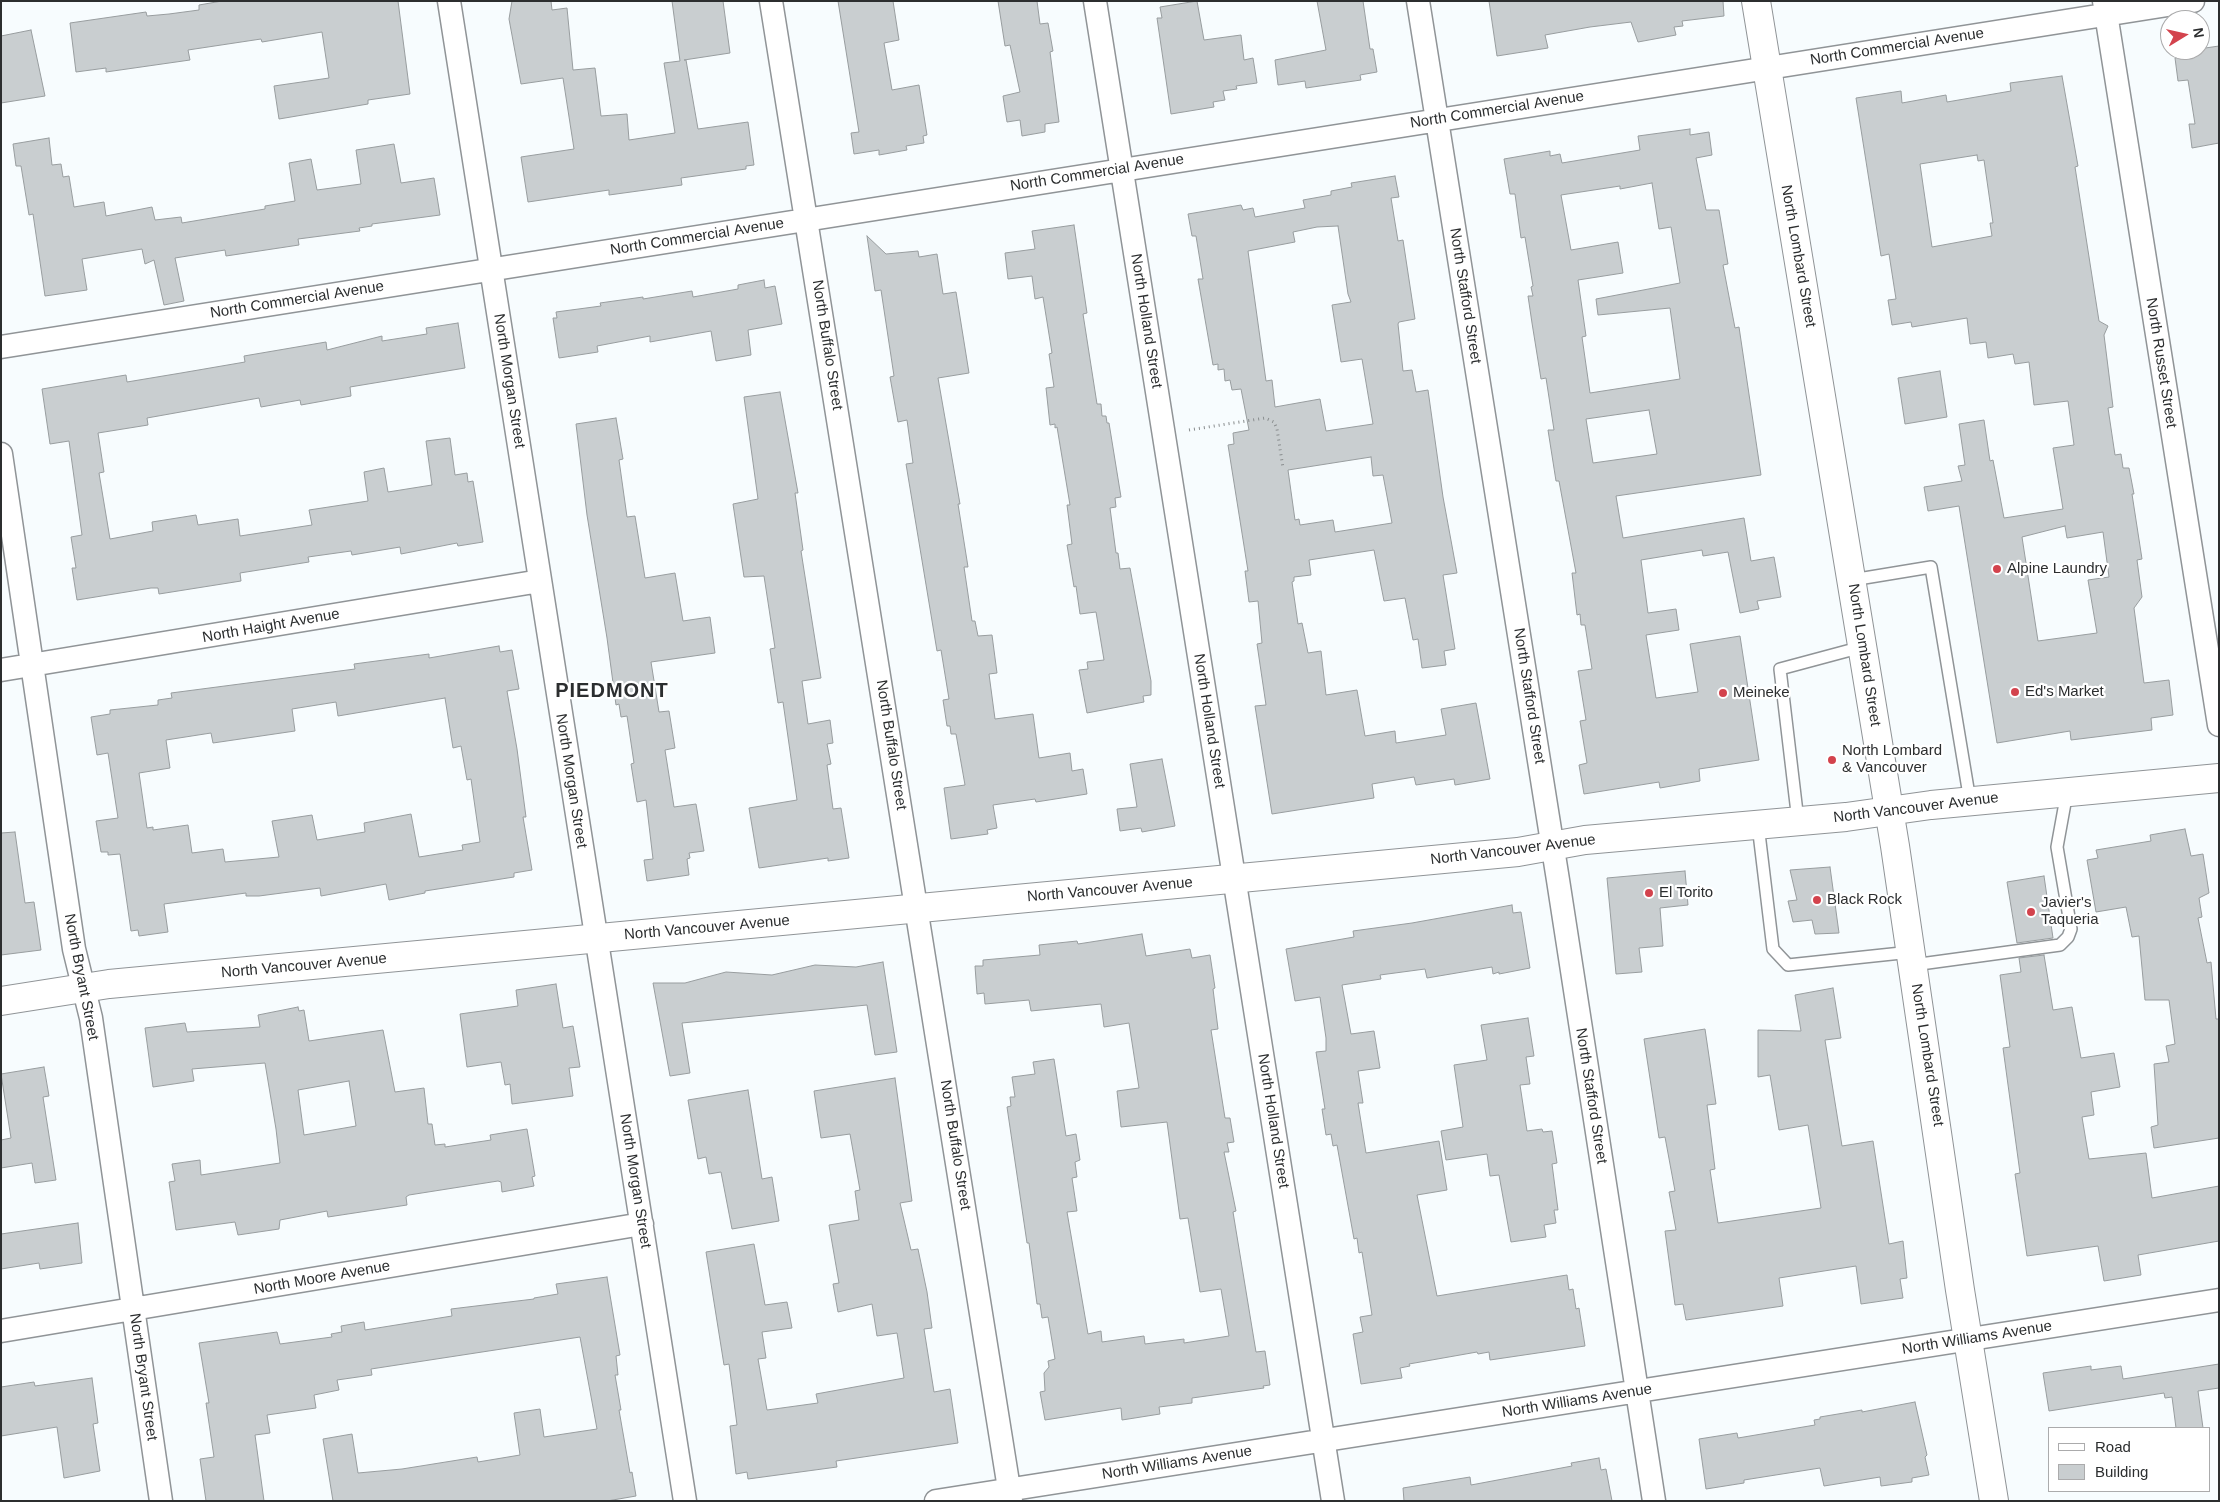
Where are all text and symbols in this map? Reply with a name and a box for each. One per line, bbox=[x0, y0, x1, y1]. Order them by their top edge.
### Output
north arrow bbox=[2160, 10, 2210, 60]
street label: North Commercial Avenue bbox=[1809, 24, 1985, 70]
text: N bbox=[2190, 27, 2208, 39]
street label: North Commercial Avenue bbox=[1409, 87, 1585, 133]
street label: North Commercial Avenue bbox=[1009, 150, 1185, 196]
street label: North Lombard Street bbox=[1777, 183, 1819, 329]
street label: North Commercial Avenue bbox=[609, 214, 785, 260]
street label: North Stafford Street bbox=[1445, 227, 1485, 365]
street label: North Holland Street bbox=[1126, 252, 1166, 390]
street label: North Commercial Avenue bbox=[209, 277, 385, 323]
street label: North Buffalo Street bbox=[808, 279, 846, 411]
street label: North Russet Street bbox=[2142, 297, 2180, 429]
street label: North Morgan Street bbox=[489, 312, 529, 450]
place label: Alpine Laundry bbox=[2007, 560, 2107, 578]
marker: Alpine Laundry bbox=[1991, 563, 2003, 575]
street label: North Lombard Street bbox=[1844, 582, 1884, 728]
street label: North Haight Avenue bbox=[201, 605, 341, 647]
street label: North Stafford Street bbox=[1509, 627, 1549, 765]
street label: North Holland Street bbox=[1189, 652, 1229, 790]
district label: PIEDMONT bbox=[554, 679, 670, 703]
street label: North Buffalo Street bbox=[872, 679, 910, 811]
place label: Ed's Market bbox=[2025, 683, 2104, 701]
place label: Meineke bbox=[1733, 684, 1790, 702]
marker: Ed's Market bbox=[2009, 686, 2021, 698]
marker: Meineke bbox=[1717, 687, 1729, 699]
street label: North Morgan Street bbox=[551, 712, 591, 850]
place label: North Lombard & Vancouver bbox=[1842, 742, 1942, 777]
marker: North Lombard & Vancouver bbox=[1826, 754, 1838, 766]
street label: North Vancouver Avenue bbox=[1832, 789, 2000, 827]
street label: North Vancouver Avenue bbox=[1429, 831, 1597, 869]
street label: North Vancouver Avenue bbox=[1026, 874, 1194, 906]
place label: El Torito bbox=[1659, 884, 1713, 902]
marker: El Torito bbox=[1643, 887, 1655, 899]
place label: Black Rock bbox=[1827, 891, 1902, 909]
marker: Black Rock bbox=[1811, 894, 1823, 906]
place label: Javier's Taqueria bbox=[2041, 894, 2099, 929]
marker: Javier's Taqueria bbox=[2025, 906, 2037, 918]
street label: North Bryant Street bbox=[60, 912, 102, 1042]
street label: North Vancouver Avenue bbox=[623, 912, 791, 944]
street label: North Vancouver Avenue bbox=[220, 950, 388, 982]
street label: North Lombard Street bbox=[1907, 982, 1947, 1128]
street label: North Stafford Street bbox=[1571, 1027, 1611, 1165]
street label: North Holland Street bbox=[1253, 1052, 1293, 1190]
street label: North Buffalo Street bbox=[936, 1079, 974, 1211]
street label: North Morgan Street bbox=[615, 1112, 655, 1250]
street label: North Moore Avenue bbox=[252, 1257, 392, 1299]
street label: North Bryant Street bbox=[125, 1312, 161, 1442]
street label: North Williams Avenue bbox=[1901, 1317, 2053, 1359]
street label: North Williams Avenue bbox=[1501, 1380, 1653, 1422]
legend bbox=[2048, 1427, 2210, 1492]
text: Road bbox=[2095, 1438, 2131, 1455]
street label: North Williams Avenue bbox=[1101, 1442, 1253, 1484]
text: Building bbox=[2095, 1463, 2148, 1480]

